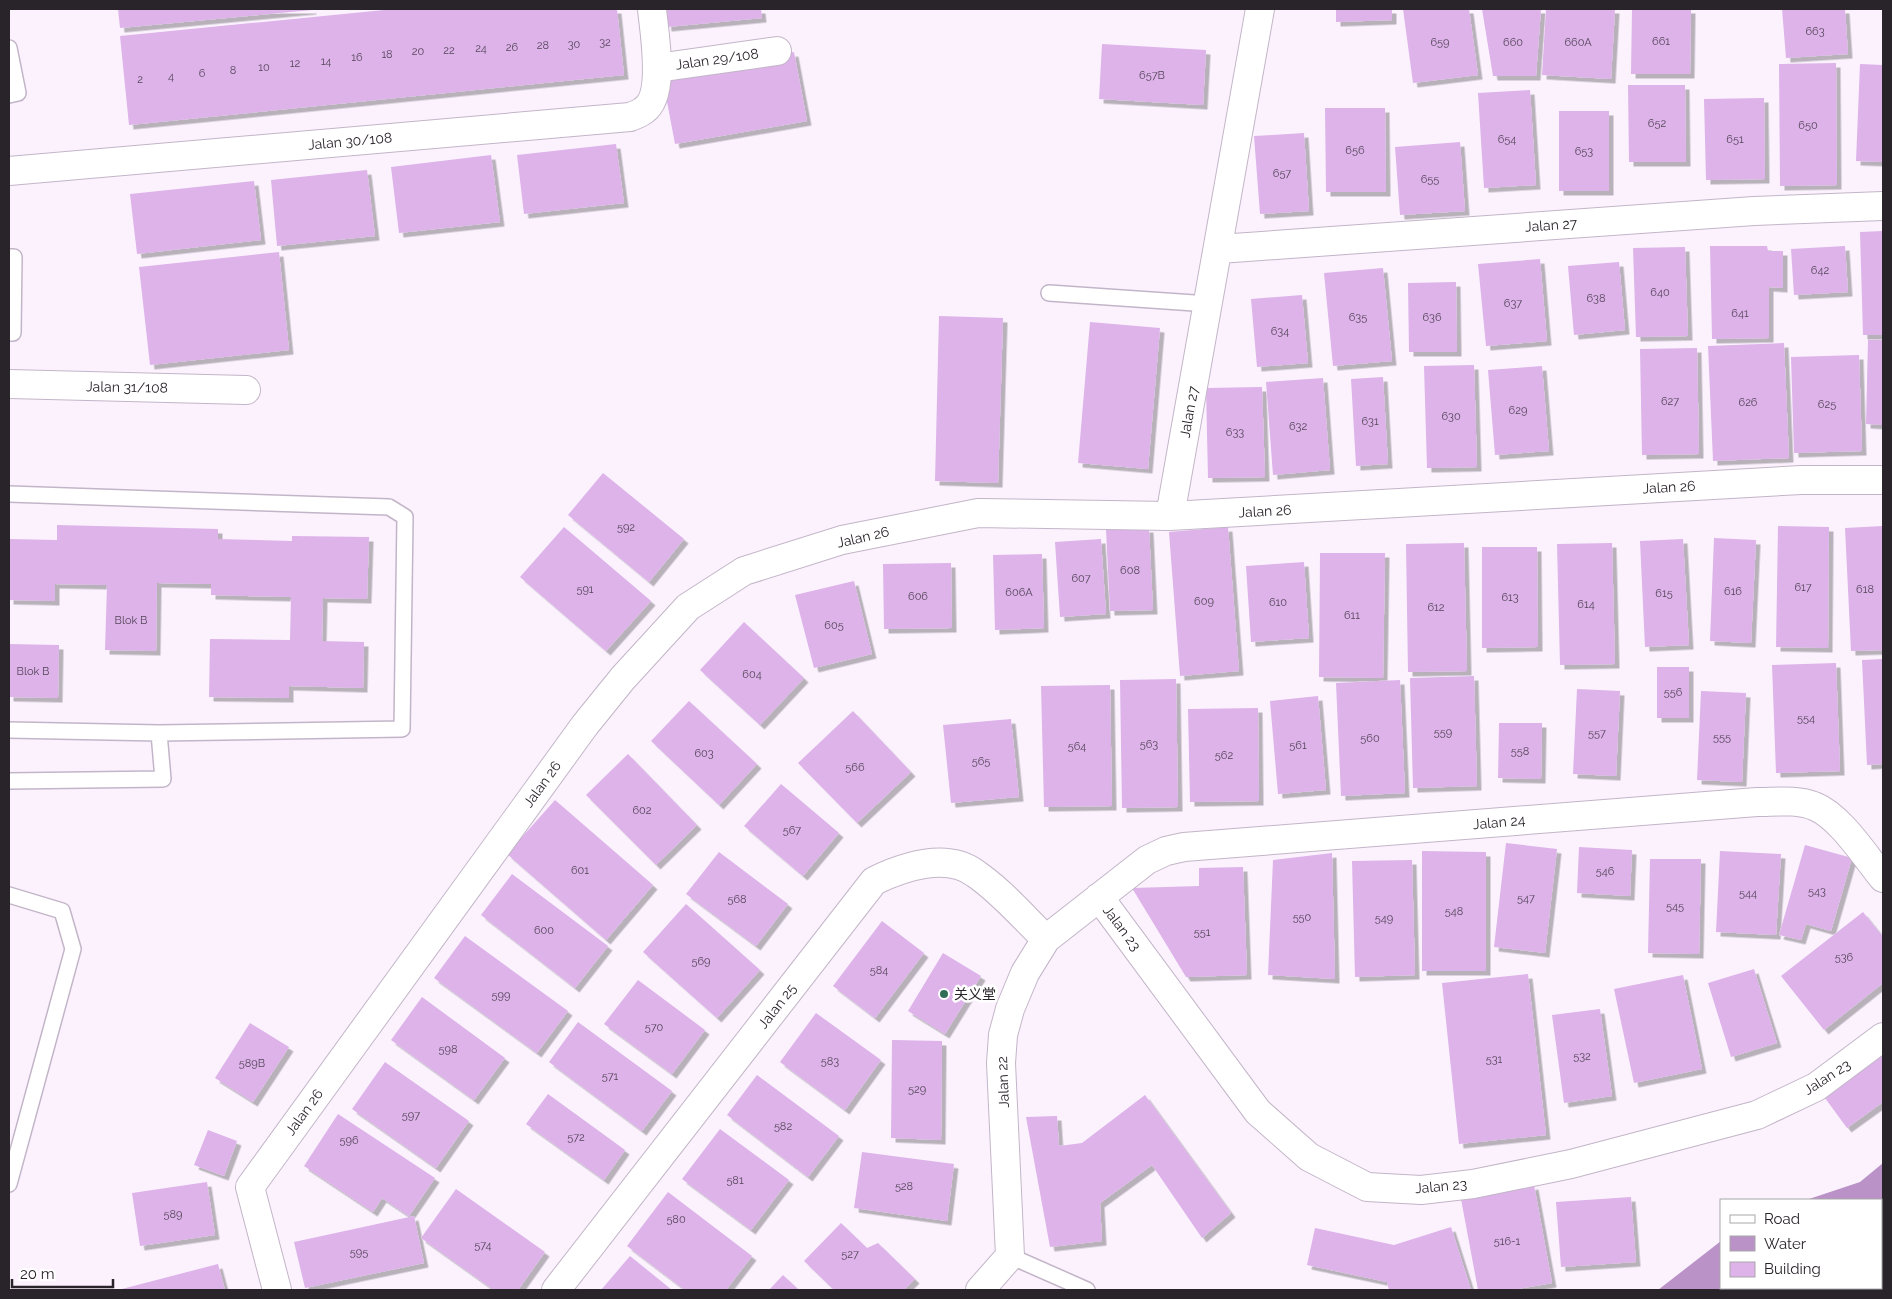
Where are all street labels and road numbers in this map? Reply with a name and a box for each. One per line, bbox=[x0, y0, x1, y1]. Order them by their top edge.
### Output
street label: Jalan 29/108 bbox=[674, 45, 760, 73]
street label: Jalan 30/108 bbox=[307, 129, 393, 153]
street label: Jalan 27 bbox=[1524, 215, 1578, 235]
street label: Jalan 31/108 bbox=[86, 378, 168, 396]
street label: Jalan 27 bbox=[1177, 384, 1201, 439]
street label: Jalan 26 bbox=[1642, 478, 1696, 496]
street label: Jalan 26 bbox=[1238, 502, 1292, 520]
street label: Jalan 26 bbox=[835, 523, 891, 551]
street label: Jalan 26 bbox=[520, 758, 564, 810]
street label: Jalan 24 bbox=[1472, 812, 1526, 832]
street label: Jalan 23 bbox=[1100, 902, 1144, 954]
street label: Jalan 25 bbox=[755, 980, 800, 1032]
street label: Jalan 22 bbox=[994, 1056, 1012, 1108]
street label: Jalan 23 bbox=[1801, 1056, 1853, 1098]
street label: Jalan 26 bbox=[282, 1086, 326, 1138]
street label: Jalan 23 bbox=[1414, 1176, 1468, 1196]

